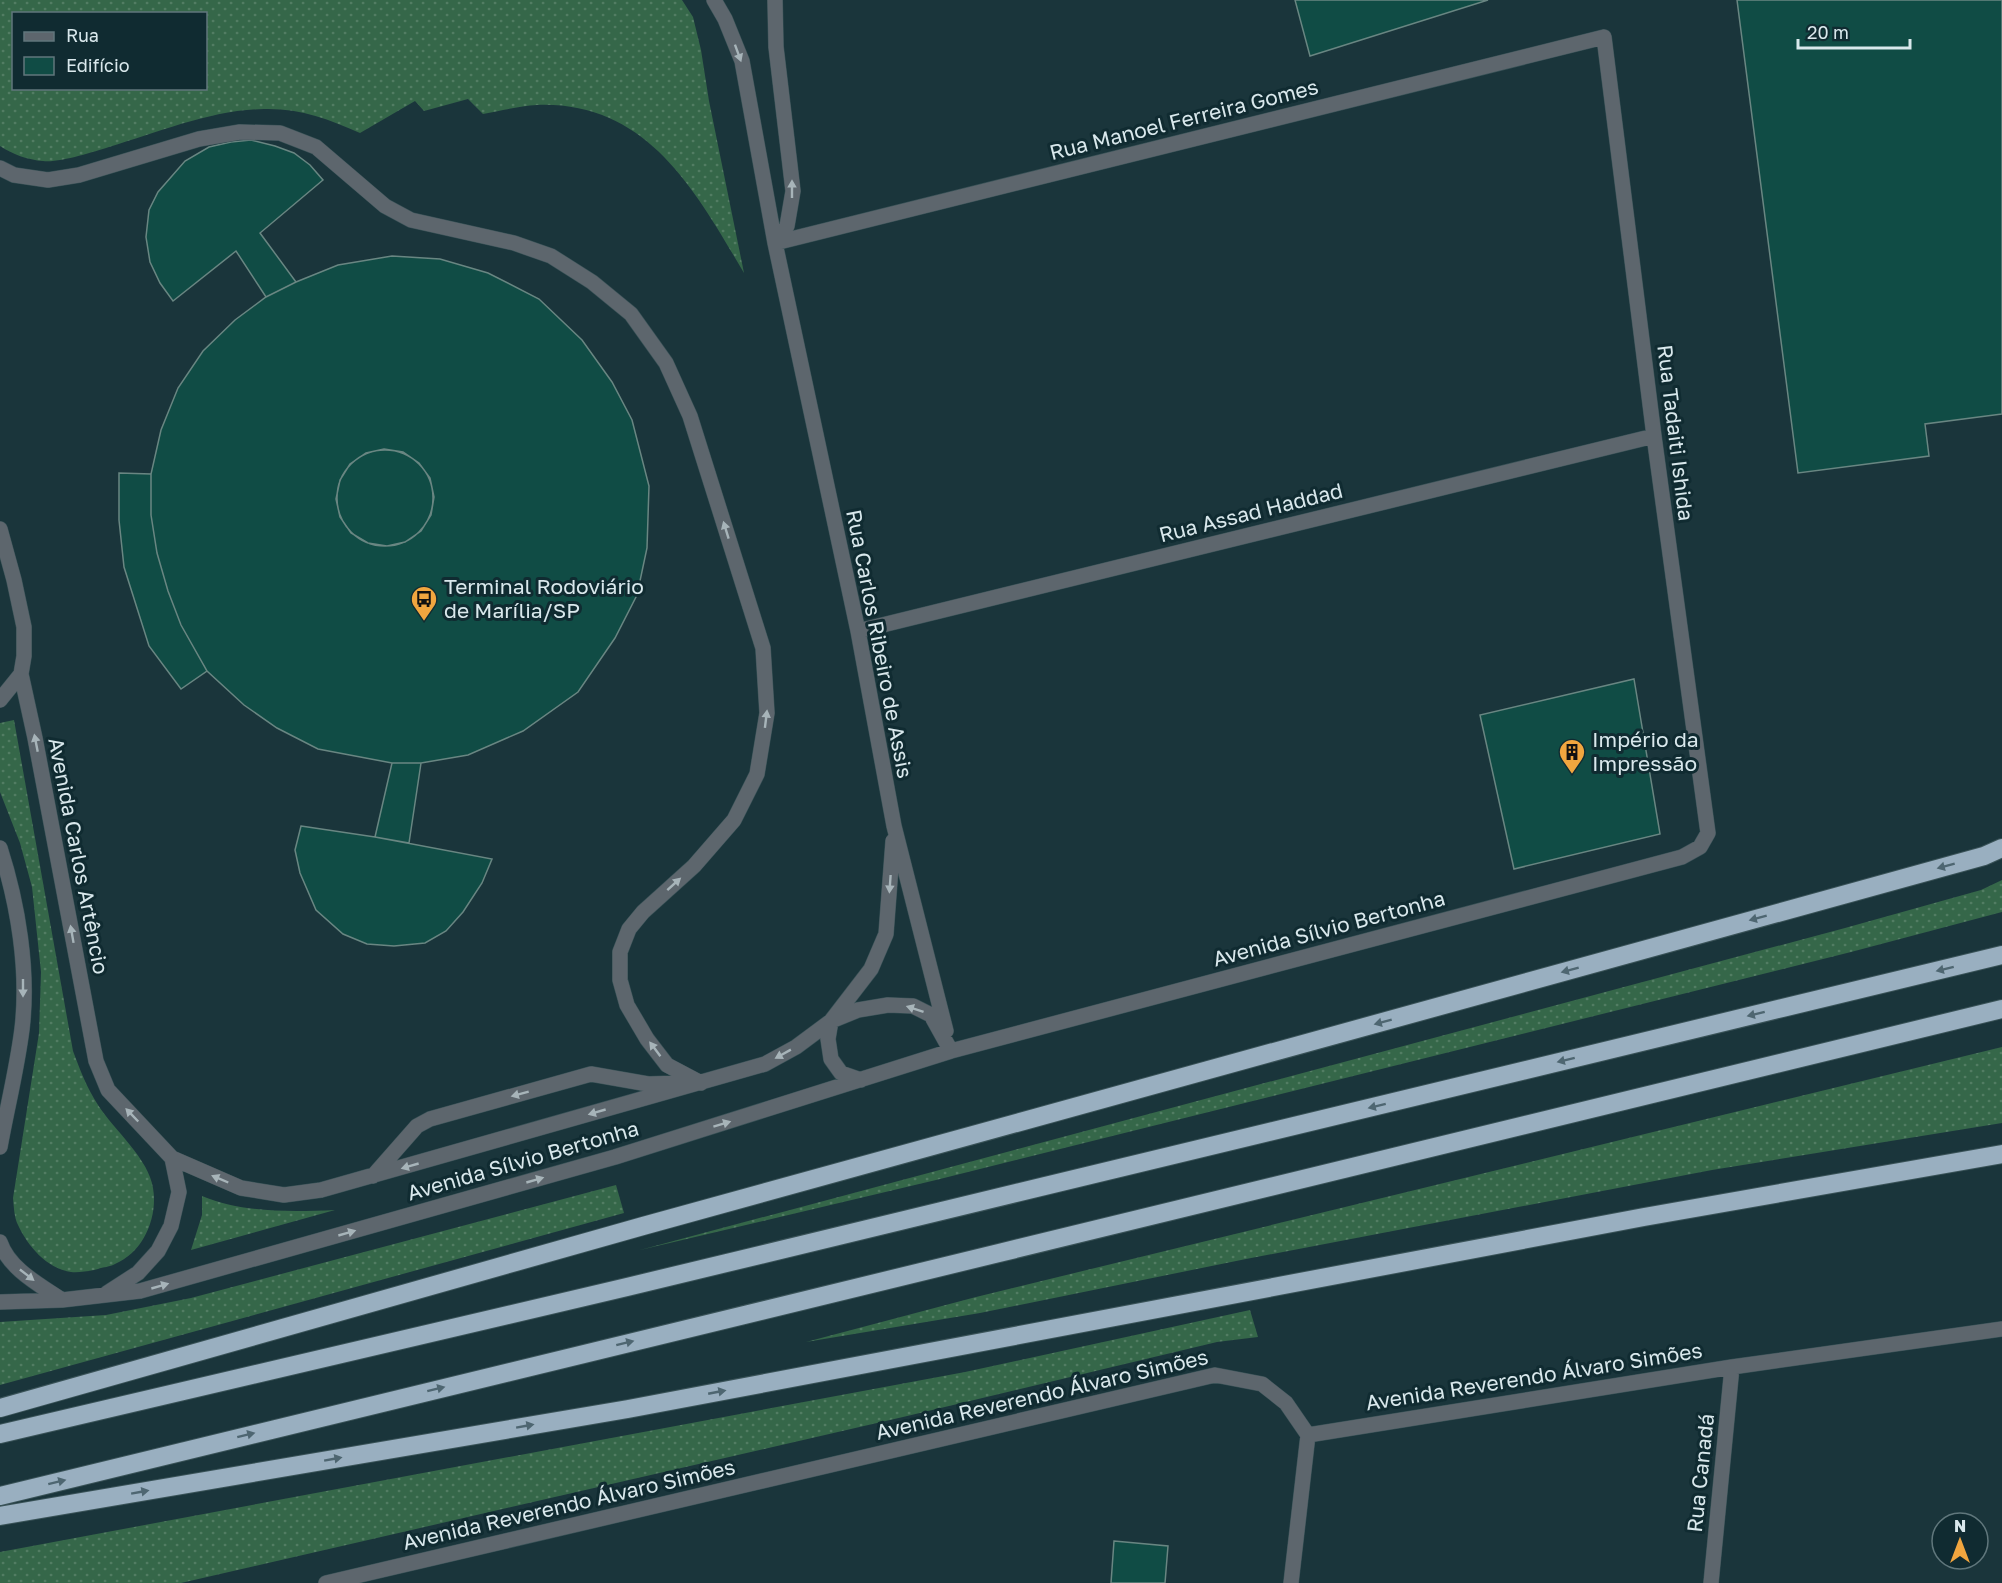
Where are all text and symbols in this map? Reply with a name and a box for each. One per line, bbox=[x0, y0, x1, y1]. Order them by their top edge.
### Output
legend bbox=[12, 12, 207, 90]
scale bar bbox=[1798, 12, 1910, 50]
text: 20 m bbox=[1807, 21, 1849, 43]
text: Rua bbox=[66, 24, 99, 46]
one-way arrow bbox=[734, 44, 744, 62]
text: Edifício bbox=[66, 54, 130, 76]
street label: Rua Manoel Ferreira Gomes bbox=[1047, 73, 1321, 165]
one-way arrow bbox=[787, 179, 797, 198]
street label: Rua Tadaiti Ishida bbox=[1652, 343, 1700, 523]
street label: Rua Assad Haddad bbox=[1156, 477, 1345, 547]
street label: Rua Carlos Ribeiro de Assis bbox=[841, 507, 919, 780]
one-way arrow bbox=[721, 521, 730, 539]
place label: Terminal Rodoviário de Marília/SP bbox=[444, 573, 644, 623]
bus stop icon: Terminal Rodoviário de Marília/SP bbox=[409, 584, 439, 622]
one-way arrow bbox=[761, 709, 770, 728]
place label: Império da Impressão bbox=[1592, 726, 1699, 776]
one-way arrow bbox=[31, 733, 40, 752]
street label: Avenida Carlos Artêncio bbox=[43, 735, 115, 976]
building icon: Império da Impressão bbox=[1557, 737, 1587, 775]
one-way arrow bbox=[1937, 862, 1955, 871]
one-way arrow bbox=[886, 875, 895, 894]
one-way arrow bbox=[666, 878, 681, 891]
street label: Avenida Sílvio Bertonha bbox=[1210, 884, 1448, 972]
one-way arrow bbox=[1749, 914, 1767, 923]
one-way arrow bbox=[67, 925, 76, 944]
one-way arrow bbox=[1936, 964, 1954, 974]
one-way arrow bbox=[1561, 966, 1579, 975]
one-way arrow bbox=[18, 978, 28, 997]
one-way arrow bbox=[906, 1004, 924, 1013]
one-way arrow bbox=[1746, 1010, 1765, 1020]
one-way arrow bbox=[1373, 1018, 1391, 1027]
one-way arrow bbox=[649, 1042, 661, 1058]
one-way arrow bbox=[774, 1049, 791, 1059]
one-way arrow bbox=[1557, 1056, 1575, 1066]
one-way arrow bbox=[511, 1090, 529, 1099]
one-way arrow bbox=[1367, 1102, 1386, 1111]
one-way arrow bbox=[126, 1108, 139, 1123]
one-way arrow bbox=[588, 1108, 606, 1118]
street label: Avenida Sílvio Bertonha bbox=[404, 1115, 641, 1206]
one-way arrow bbox=[713, 1119, 731, 1128]
one-way arrow bbox=[400, 1161, 419, 1171]
one-way arrow bbox=[211, 1174, 229, 1184]
one-way arrow bbox=[526, 1175, 544, 1184]
one-way arrow bbox=[338, 1228, 356, 1237]
one-way arrow bbox=[19, 1269, 35, 1282]
one-way arrow bbox=[151, 1281, 169, 1290]
one-way arrow bbox=[616, 1337, 634, 1347]
street label: Avenida Reverendo Álvaro Simões bbox=[1364, 1337, 1704, 1415]
street label: Avenida Reverendo Álvaro Simões bbox=[873, 1343, 1211, 1445]
one-way arrow bbox=[426, 1383, 445, 1393]
one-way arrow bbox=[707, 1387, 726, 1396]
street label: Rua Canadá bbox=[1681, 1412, 1719, 1534]
one-way arrow bbox=[516, 1422, 535, 1431]
one-way arrow bbox=[237, 1430, 255, 1440]
street label: Avenida Reverendo Álvaro Simões bbox=[400, 1453, 738, 1555]
one-way arrow bbox=[323, 1455, 342, 1464]
one-way arrow bbox=[48, 1476, 66, 1486]
one-way arrow bbox=[131, 1487, 150, 1496]
north arrow bbox=[1930, 1511, 1990, 1571]
text: N bbox=[1954, 1516, 1966, 1536]

